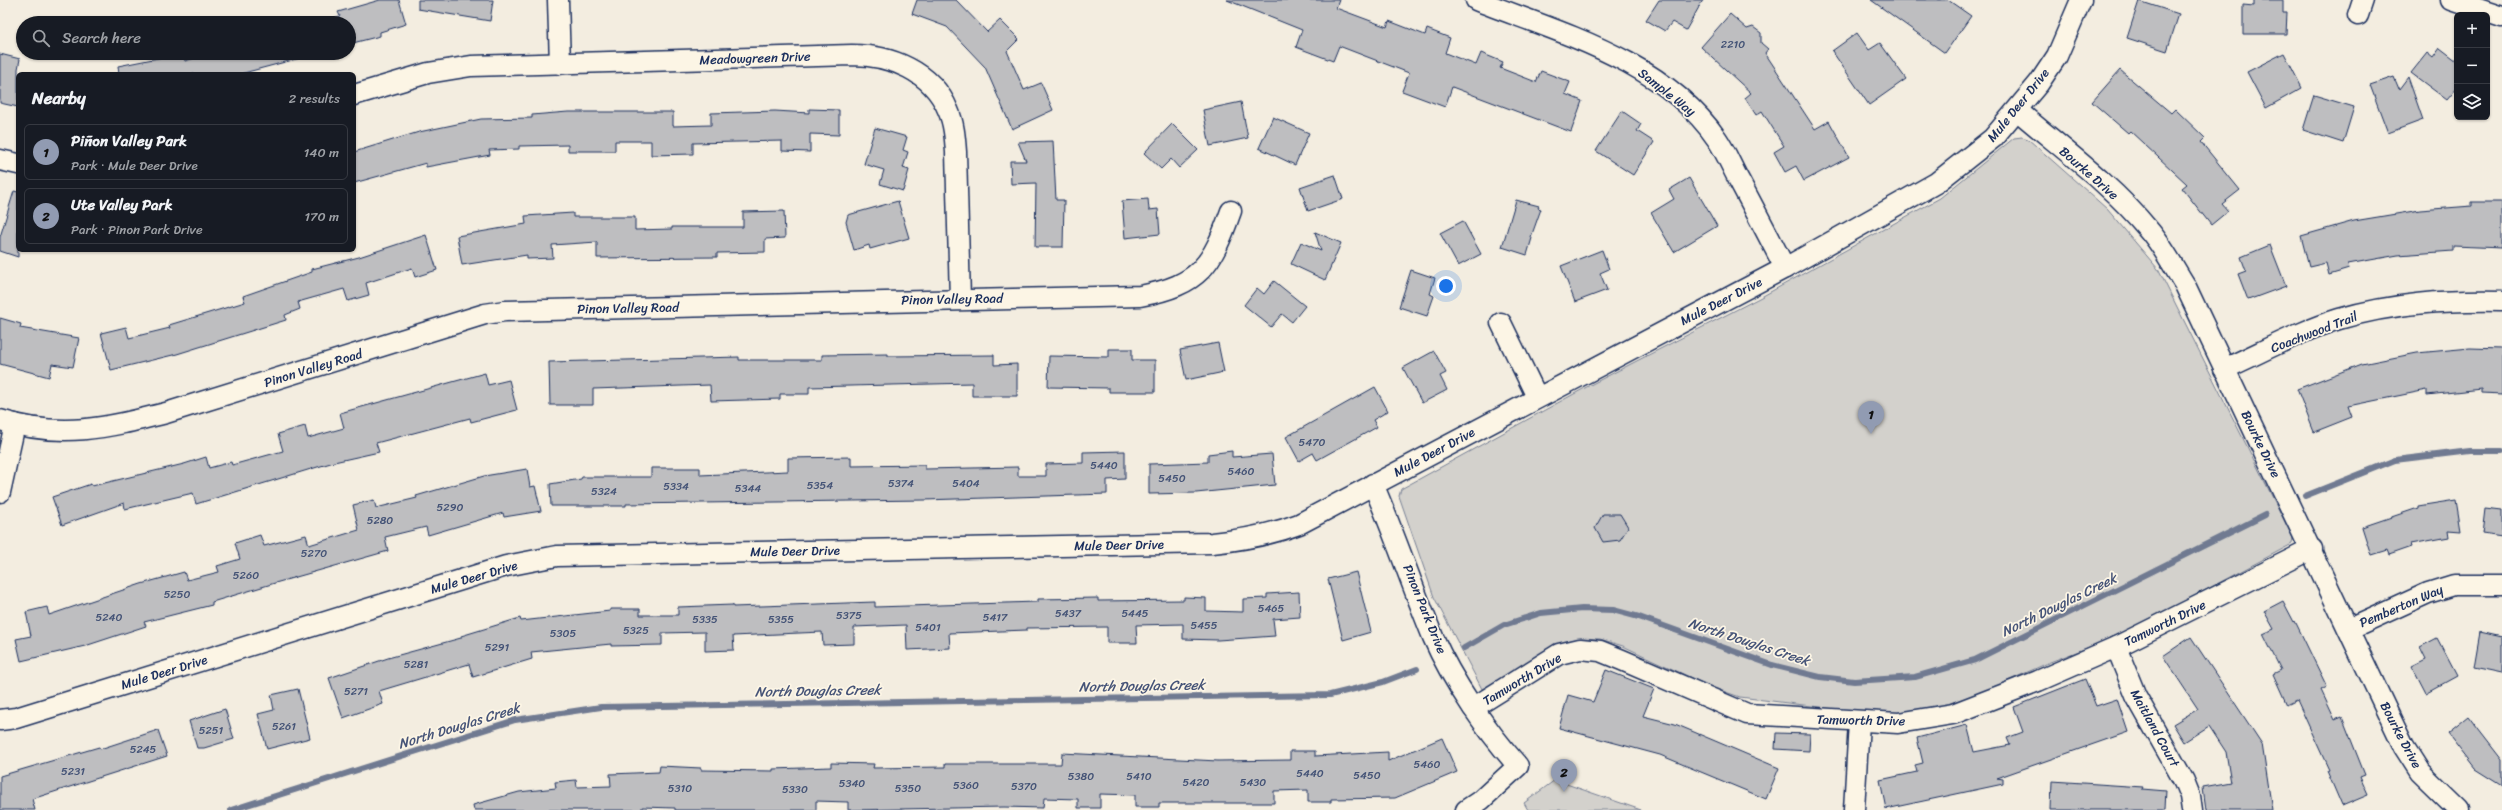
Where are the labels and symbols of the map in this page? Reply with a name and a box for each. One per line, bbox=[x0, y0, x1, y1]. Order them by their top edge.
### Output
house number: 2210 bbox=[1721, 35, 1745, 54]
street label: Meadowgreen Drive bbox=[699, 45, 811, 71]
street label: Sample Way bbox=[1633, 62, 1701, 122]
street label: Mule Deer Drive bbox=[1981, 63, 2055, 147]
street label: Bourke Drive bbox=[2054, 140, 2124, 206]
street label: Mule Deer Drive bbox=[1676, 270, 1766, 332]
your location bbox=[1436, 276, 1456, 296]
street label: Pinon Valley Road bbox=[901, 287, 1004, 311]
street label: Pinon Valley Road bbox=[577, 296, 680, 320]
street label: Coachwood Trail bbox=[2267, 305, 2361, 359]
street label: Pinon Valley Road bbox=[261, 342, 366, 394]
pin: 1 bbox=[1858, 401, 1884, 434]
street label: Bourke Drive bbox=[2235, 406, 2287, 482]
street label: Mule Deer Drive bbox=[1389, 421, 1479, 483]
house number: 5470 bbox=[1299, 433, 1325, 452]
house number: 5440 bbox=[1090, 456, 1118, 475]
house number: 5460 bbox=[1228, 462, 1254, 481]
house number: 5450 bbox=[1158, 469, 1186, 488]
house number: 5374 bbox=[888, 474, 914, 493]
house number: 5404 bbox=[952, 474, 980, 493]
house number: 5354 bbox=[807, 476, 833, 495]
house number: 5334 bbox=[663, 477, 689, 496]
house number: 5344 bbox=[735, 479, 761, 498]
house number: 5324 bbox=[591, 482, 617, 501]
house number: 5290 bbox=[437, 498, 463, 517]
house number: 5280 bbox=[367, 511, 393, 530]
street label: Mule Deer Drive bbox=[1074, 533, 1164, 557]
street label: Mule Deer Drive bbox=[750, 539, 840, 563]
house number: 5270 bbox=[301, 544, 327, 563]
street label: Mule Deer Drive bbox=[428, 554, 520, 600]
street label: Pinon Park Drive bbox=[1397, 561, 1454, 657]
water label: North Douglas Creek bbox=[1997, 565, 2122, 644]
house number: 5260 bbox=[233, 566, 259, 585]
street label: Pemberton Way bbox=[2355, 578, 2447, 634]
house number: 5250 bbox=[164, 585, 190, 604]
street label: Tamworth Drive bbox=[2120, 593, 2210, 653]
house number: 5465 bbox=[1258, 599, 1285, 618]
house number: 5437 bbox=[1055, 604, 1082, 623]
house number: 5445 bbox=[1121, 604, 1149, 623]
house number: 5375 bbox=[836, 606, 862, 625]
house number: 5240 bbox=[96, 608, 122, 627]
house number: 5417 bbox=[983, 608, 1008, 627]
house number: 5335 bbox=[692, 610, 718, 629]
house number: 5355 bbox=[768, 610, 794, 629]
water label: North Douglas Creek bbox=[1685, 611, 1814, 674]
house number: 5455 bbox=[1190, 616, 1218, 635]
house number: 5401 bbox=[915, 618, 941, 637]
house number: 5325 bbox=[623, 621, 649, 640]
house number: 5305 bbox=[550, 624, 576, 643]
house number: 5291 bbox=[485, 638, 510, 657]
street label: Tamworth Drive bbox=[1478, 646, 1566, 712]
street label: Mule Deer Drive bbox=[118, 648, 210, 696]
house number: 5281 bbox=[404, 655, 428, 674]
water label: North Douglas Creek bbox=[1079, 672, 1207, 700]
water label: North Douglas Creek bbox=[755, 677, 883, 705]
house number: 5271 bbox=[344, 682, 368, 701]
street label: Maitland Court bbox=[2124, 685, 2186, 772]
water label: North Douglas Creek bbox=[395, 695, 524, 756]
street label: Bourke Drive bbox=[2374, 697, 2428, 773]
street label: Tamworth Drive bbox=[1816, 708, 1906, 732]
house number: 5261 bbox=[272, 717, 296, 736]
house number: 5251 bbox=[199, 721, 224, 740]
house number: 5245 bbox=[130, 740, 157, 759]
house number: 5460 bbox=[1414, 755, 1440, 774]
pin: 2 bbox=[1551, 759, 1577, 792]
house number: 5231 bbox=[61, 762, 85, 781]
house number: 5440 bbox=[1296, 764, 1324, 783]
house number: 5450 bbox=[1353, 766, 1381, 785]
house number: 5380 bbox=[1068, 767, 1094, 786]
house number: 5410 bbox=[1126, 767, 1152, 786]
house number: 5420 bbox=[1183, 773, 1209, 792]
house number: 5430 bbox=[1240, 773, 1266, 792]
house number: 5340 bbox=[839, 774, 865, 793]
house number: 5360 bbox=[953, 776, 979, 795]
house number: 5370 bbox=[1011, 777, 1037, 796]
house number: 5310 bbox=[668, 779, 692, 798]
house number: 5350 bbox=[895, 779, 921, 798]
house number: 5330 bbox=[782, 780, 808, 799]

